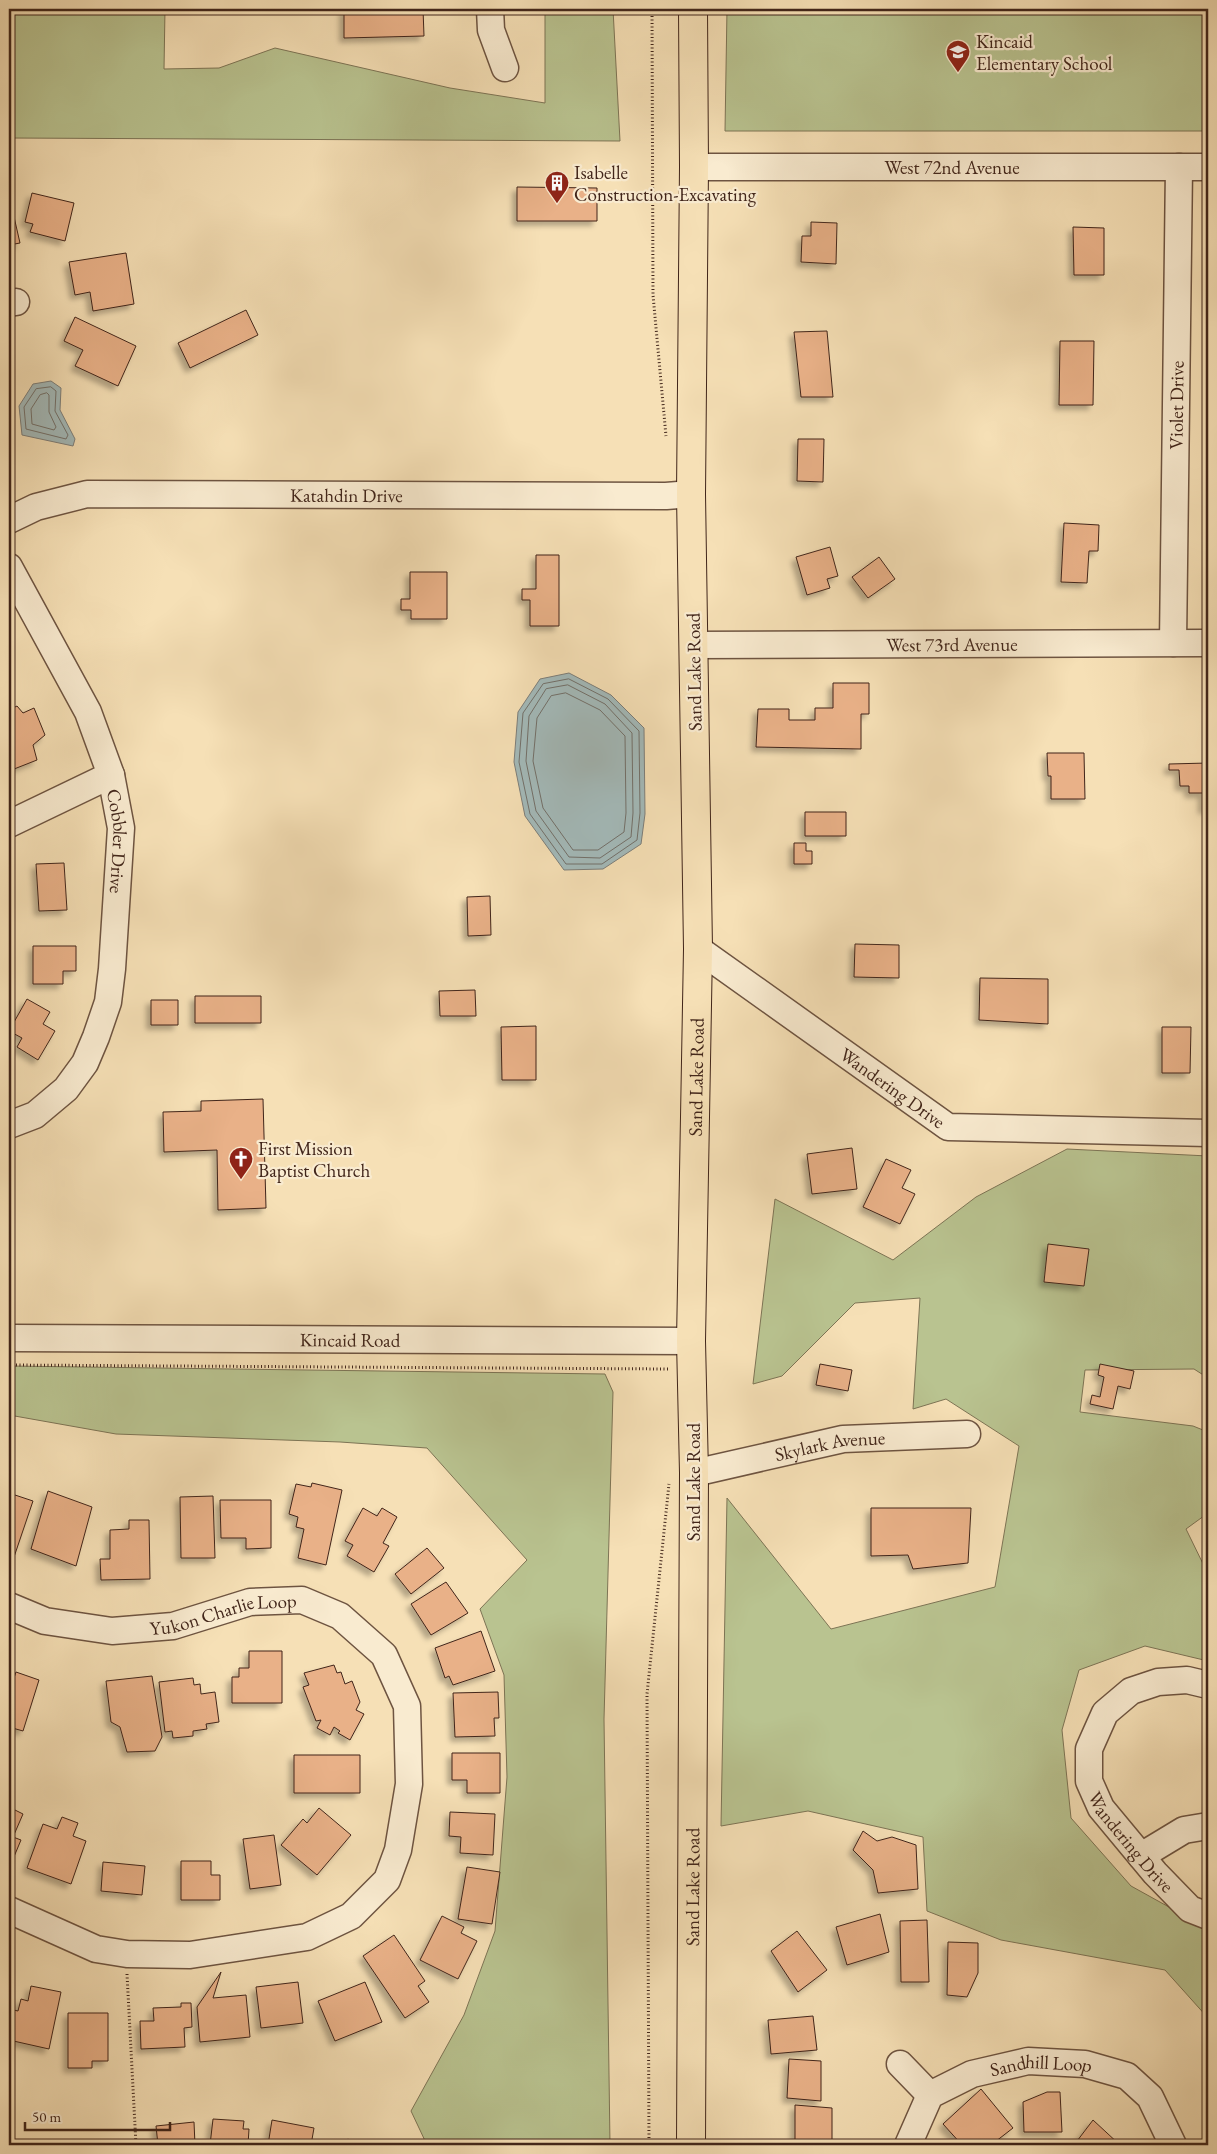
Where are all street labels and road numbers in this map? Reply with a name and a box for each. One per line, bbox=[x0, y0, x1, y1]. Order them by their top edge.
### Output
street label: West 72nd Avenue bbox=[884, 155, 1020, 180]
street label: Violet Drive bbox=[1163, 361, 1189, 449]
street label: Katahdin Drive bbox=[290, 482, 403, 508]
street label: Sand Lake Road bbox=[680, 612, 708, 731]
street label: West 73rd Avenue bbox=[886, 631, 1018, 657]
street label: Cobbler Drive bbox=[101, 787, 134, 894]
street label: Sand Lake Road bbox=[682, 1017, 709, 1137]
street label: Wandering Drive bbox=[835, 1041, 950, 1134]
street label: Kincaid Road bbox=[300, 1327, 401, 1352]
street label: Sand Lake Road bbox=[681, 1422, 706, 1541]
street label: Skylark Avenue bbox=[772, 1425, 886, 1467]
street label: Yukon Charlie Loop bbox=[149, 1588, 297, 1640]
street label: Wandering Drive bbox=[1083, 1787, 1180, 1898]
street label: Sand Lake Road bbox=[679, 1827, 705, 1946]
street label: Sandhill Loop bbox=[987, 2048, 1096, 2082]

